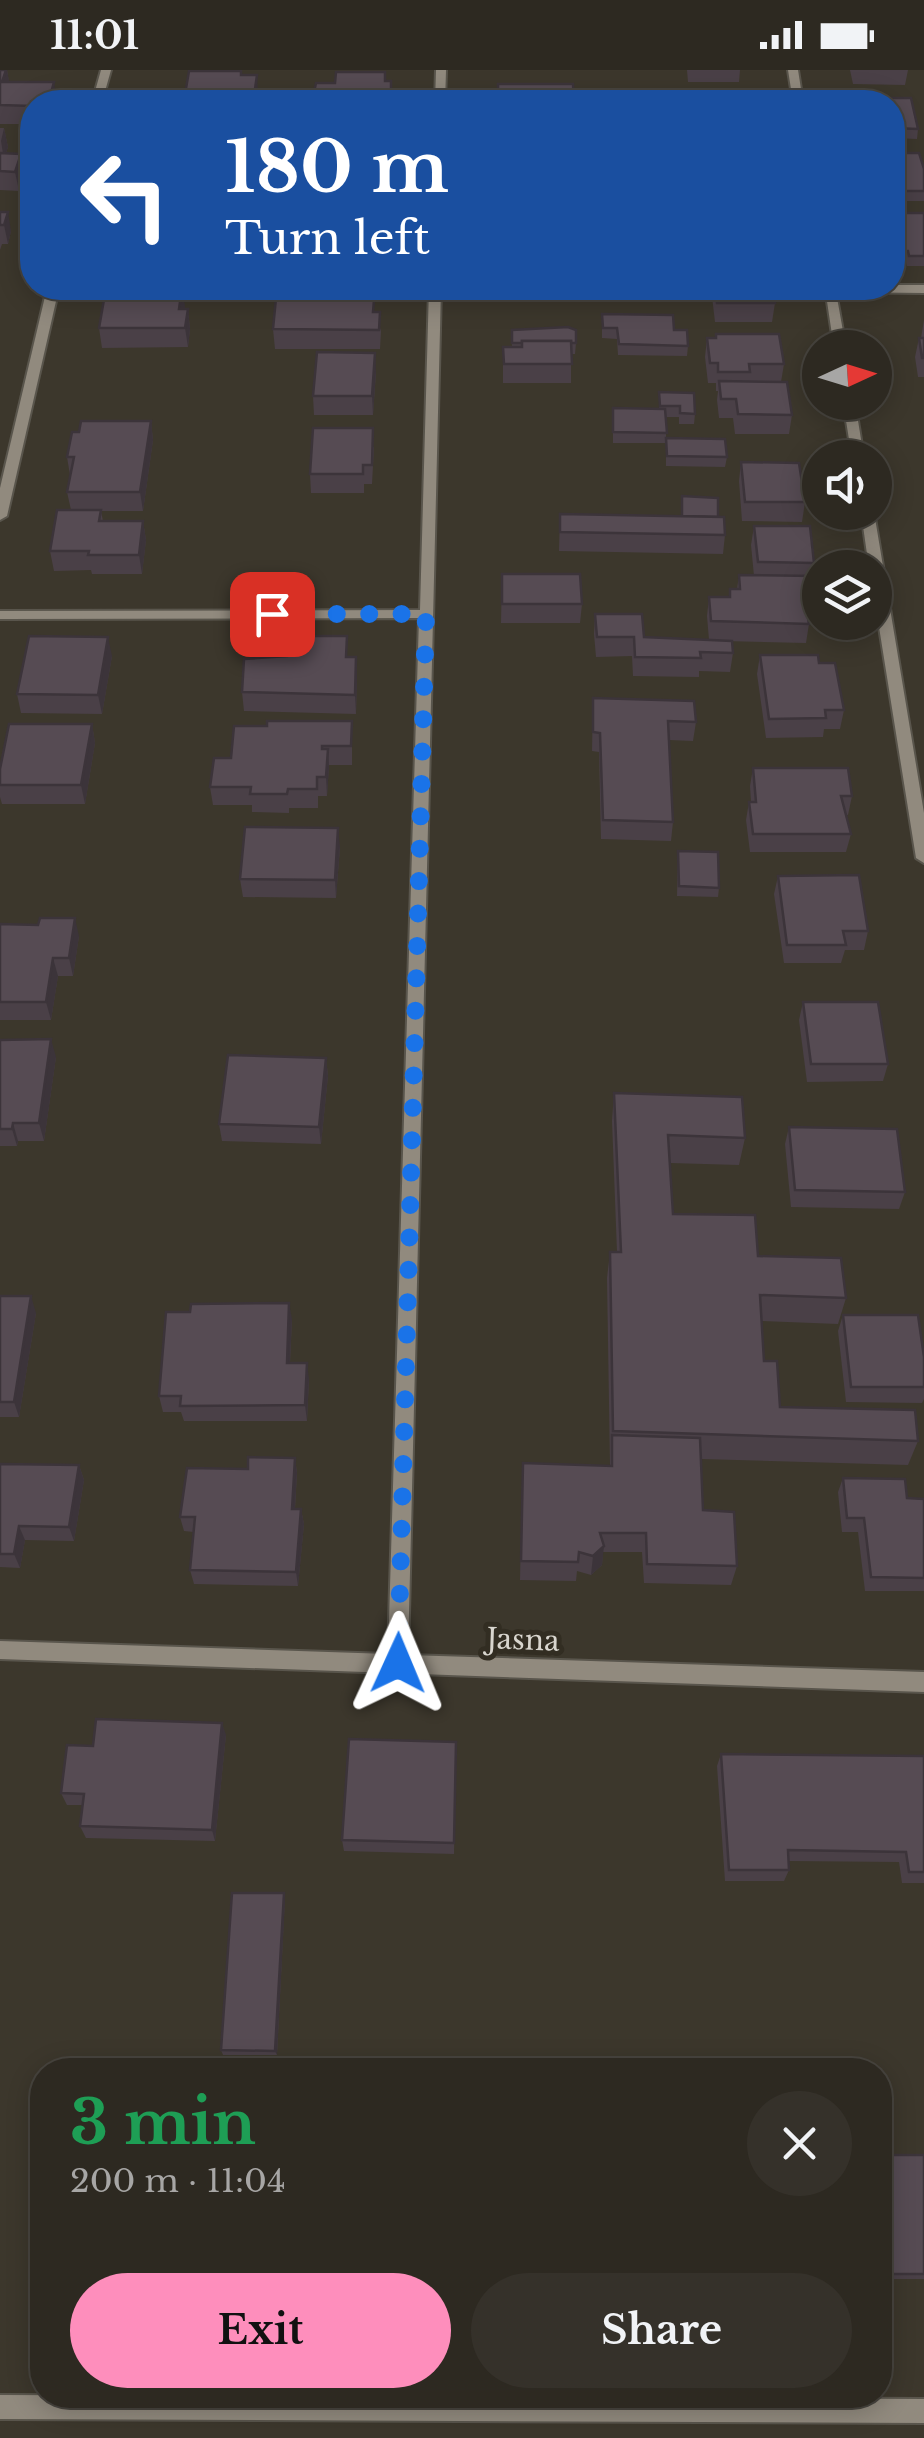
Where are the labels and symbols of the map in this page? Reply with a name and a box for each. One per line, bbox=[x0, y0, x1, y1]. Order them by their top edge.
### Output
north arrow bbox=[802, 330, 892, 420]
pin bbox=[230, 572, 315, 657]
position arrow bbox=[346, 1611, 450, 1715]
street label: Jasna bbox=[482, 1621, 561, 1659]

